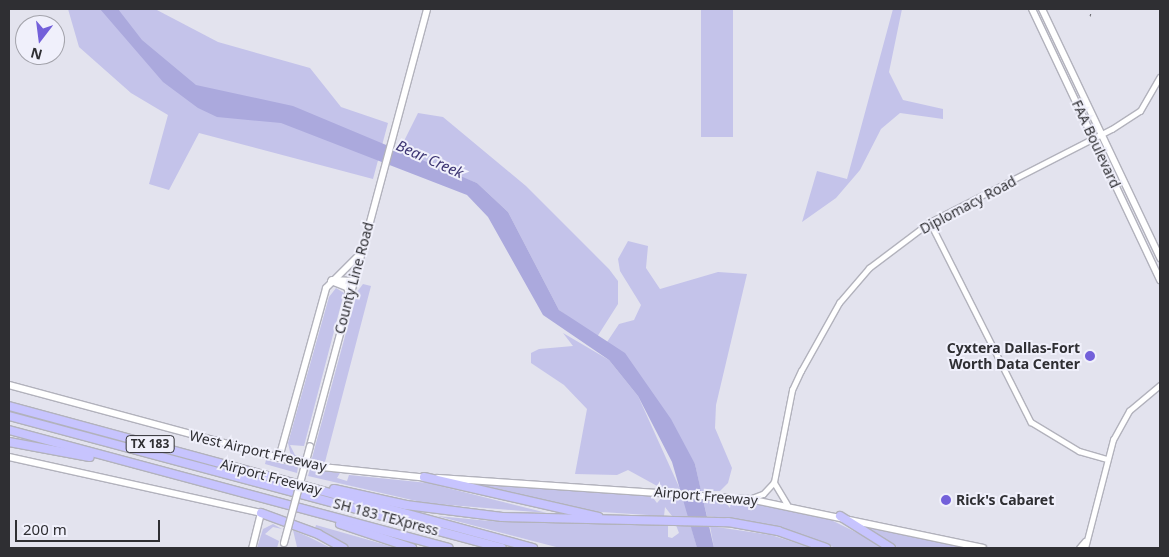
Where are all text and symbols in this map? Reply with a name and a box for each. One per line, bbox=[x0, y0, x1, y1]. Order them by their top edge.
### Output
north arrow bbox=[15, 15, 65, 65]
text: N bbox=[28, 43, 44, 65]
street label: FAA Boulevard bbox=[1068, 97, 1124, 191]
water label: Bear Creek bbox=[394, 136, 466, 182]
street label: Diplomacy Road bbox=[917, 173, 1019, 237]
street label: County Line Road bbox=[331, 220, 377, 336]
place label: Cyxtera Dallas-Fort Worth Data Center bbox=[947, 340, 1080, 372]
marker: Cyxtera Dallas-Fort Worth Data Center bbox=[1084, 350, 1096, 362]
street label: West Airport Freeway bbox=[188, 427, 328, 475]
road number: TX 183 bbox=[125, 434, 175, 454]
street label: Airport Freeway bbox=[219, 455, 323, 499]
street label: Airport Freeway bbox=[653, 483, 759, 509]
place label: Rick's Cabaret bbox=[956, 492, 1054, 508]
marker: Rick's Cabaret bbox=[940, 494, 952, 506]
street label: SH 183 TEXpress bbox=[331, 495, 441, 539]
scale bar bbox=[18, 510, 162, 542]
text: 200 m bbox=[23, 519, 67, 539]

